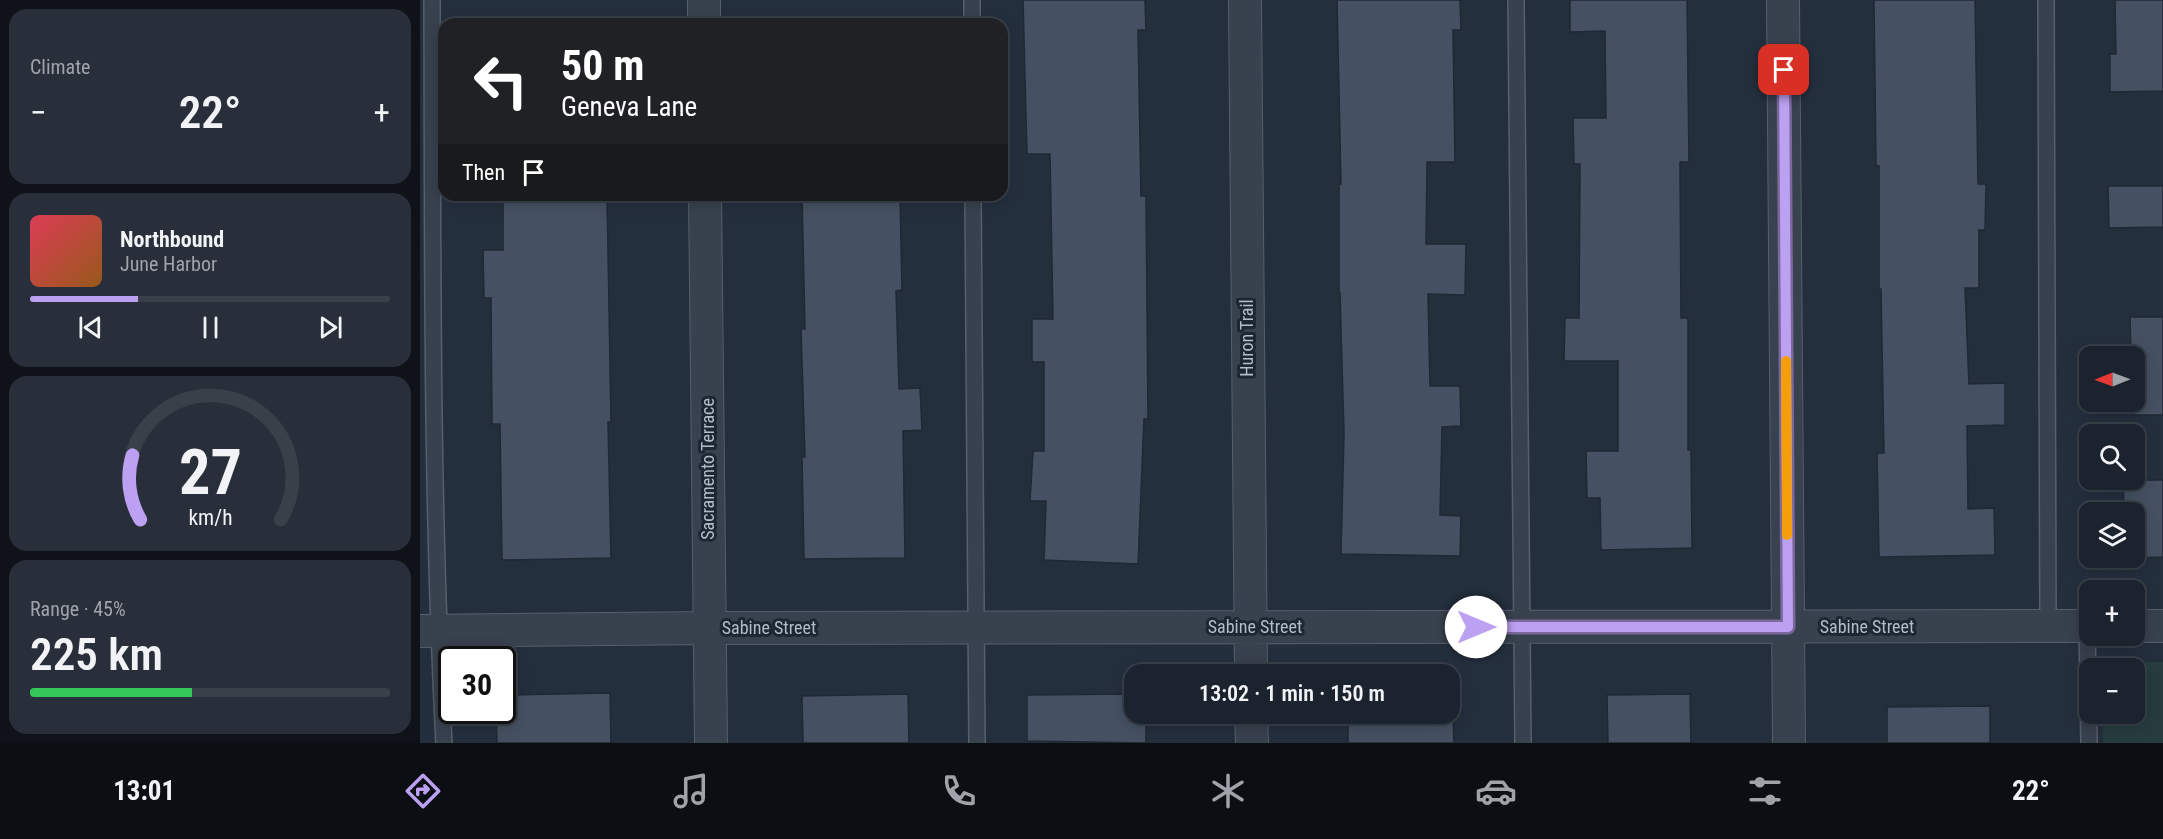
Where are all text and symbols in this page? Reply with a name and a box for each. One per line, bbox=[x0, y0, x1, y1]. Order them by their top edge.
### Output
text: 50 m bbox=[561, 41, 644, 90]
icon: left bbox=[462, 42, 540, 120]
pin bbox=[1758, 44, 1809, 95]
icon: arrive bbox=[1767, 53, 1800, 86]
text: Climate bbox=[30, 55, 90, 79]
text: 22° bbox=[179, 86, 241, 139]
text: Geneva Lane bbox=[561, 91, 697, 123]
text: − bbox=[30, 93, 47, 132]
text: + bbox=[374, 93, 390, 132]
icon: arrive bbox=[517, 156, 550, 189]
text: Then bbox=[462, 160, 505, 185]
text: Northbound bbox=[120, 227, 224, 252]
text: June Harbor bbox=[120, 252, 217, 276]
street label: Huron Trail bbox=[1236, 299, 1257, 377]
icon: previous bbox=[74, 311, 107, 344]
icon: pause bbox=[194, 311, 227, 344]
icon: next bbox=[314, 311, 347, 344]
north arrow bbox=[2079, 346, 2145, 412]
map controls bbox=[2079, 346, 2145, 724]
street label: Sacramento Terrace bbox=[697, 398, 718, 540]
button: search bbox=[2079, 424, 2145, 490]
text: 27 bbox=[178, 436, 242, 509]
button: layers bbox=[2079, 502, 2145, 568]
text: km/h bbox=[188, 506, 232, 531]
button: + bbox=[2079, 580, 2145, 646]
position arrow bbox=[1444, 595, 1508, 659]
text: Range · 45% bbox=[30, 597, 126, 621]
street label: Sabine Street bbox=[1208, 616, 1302, 637]
street label: Sabine Street bbox=[1820, 616, 1914, 637]
street label: Sabine Street bbox=[722, 617, 816, 638]
text: 225 km bbox=[30, 628, 163, 681]
speed limit sign: 30 bbox=[438, 646, 516, 724]
button: − bbox=[2079, 658, 2145, 724]
text: 13:02 · 1 min · 150 m bbox=[1199, 681, 1385, 706]
icon: directions bbox=[402, 770, 444, 812]
icon: music bbox=[670, 770, 712, 812]
icon: phone bbox=[938, 770, 980, 812]
icon: climate bbox=[1207, 770, 1249, 812]
icon: car bbox=[1475, 770, 1517, 812]
icon: filters bbox=[1744, 770, 1786, 812]
text: 13:01 bbox=[113, 775, 175, 807]
text: 22° bbox=[2012, 775, 2050, 807]

